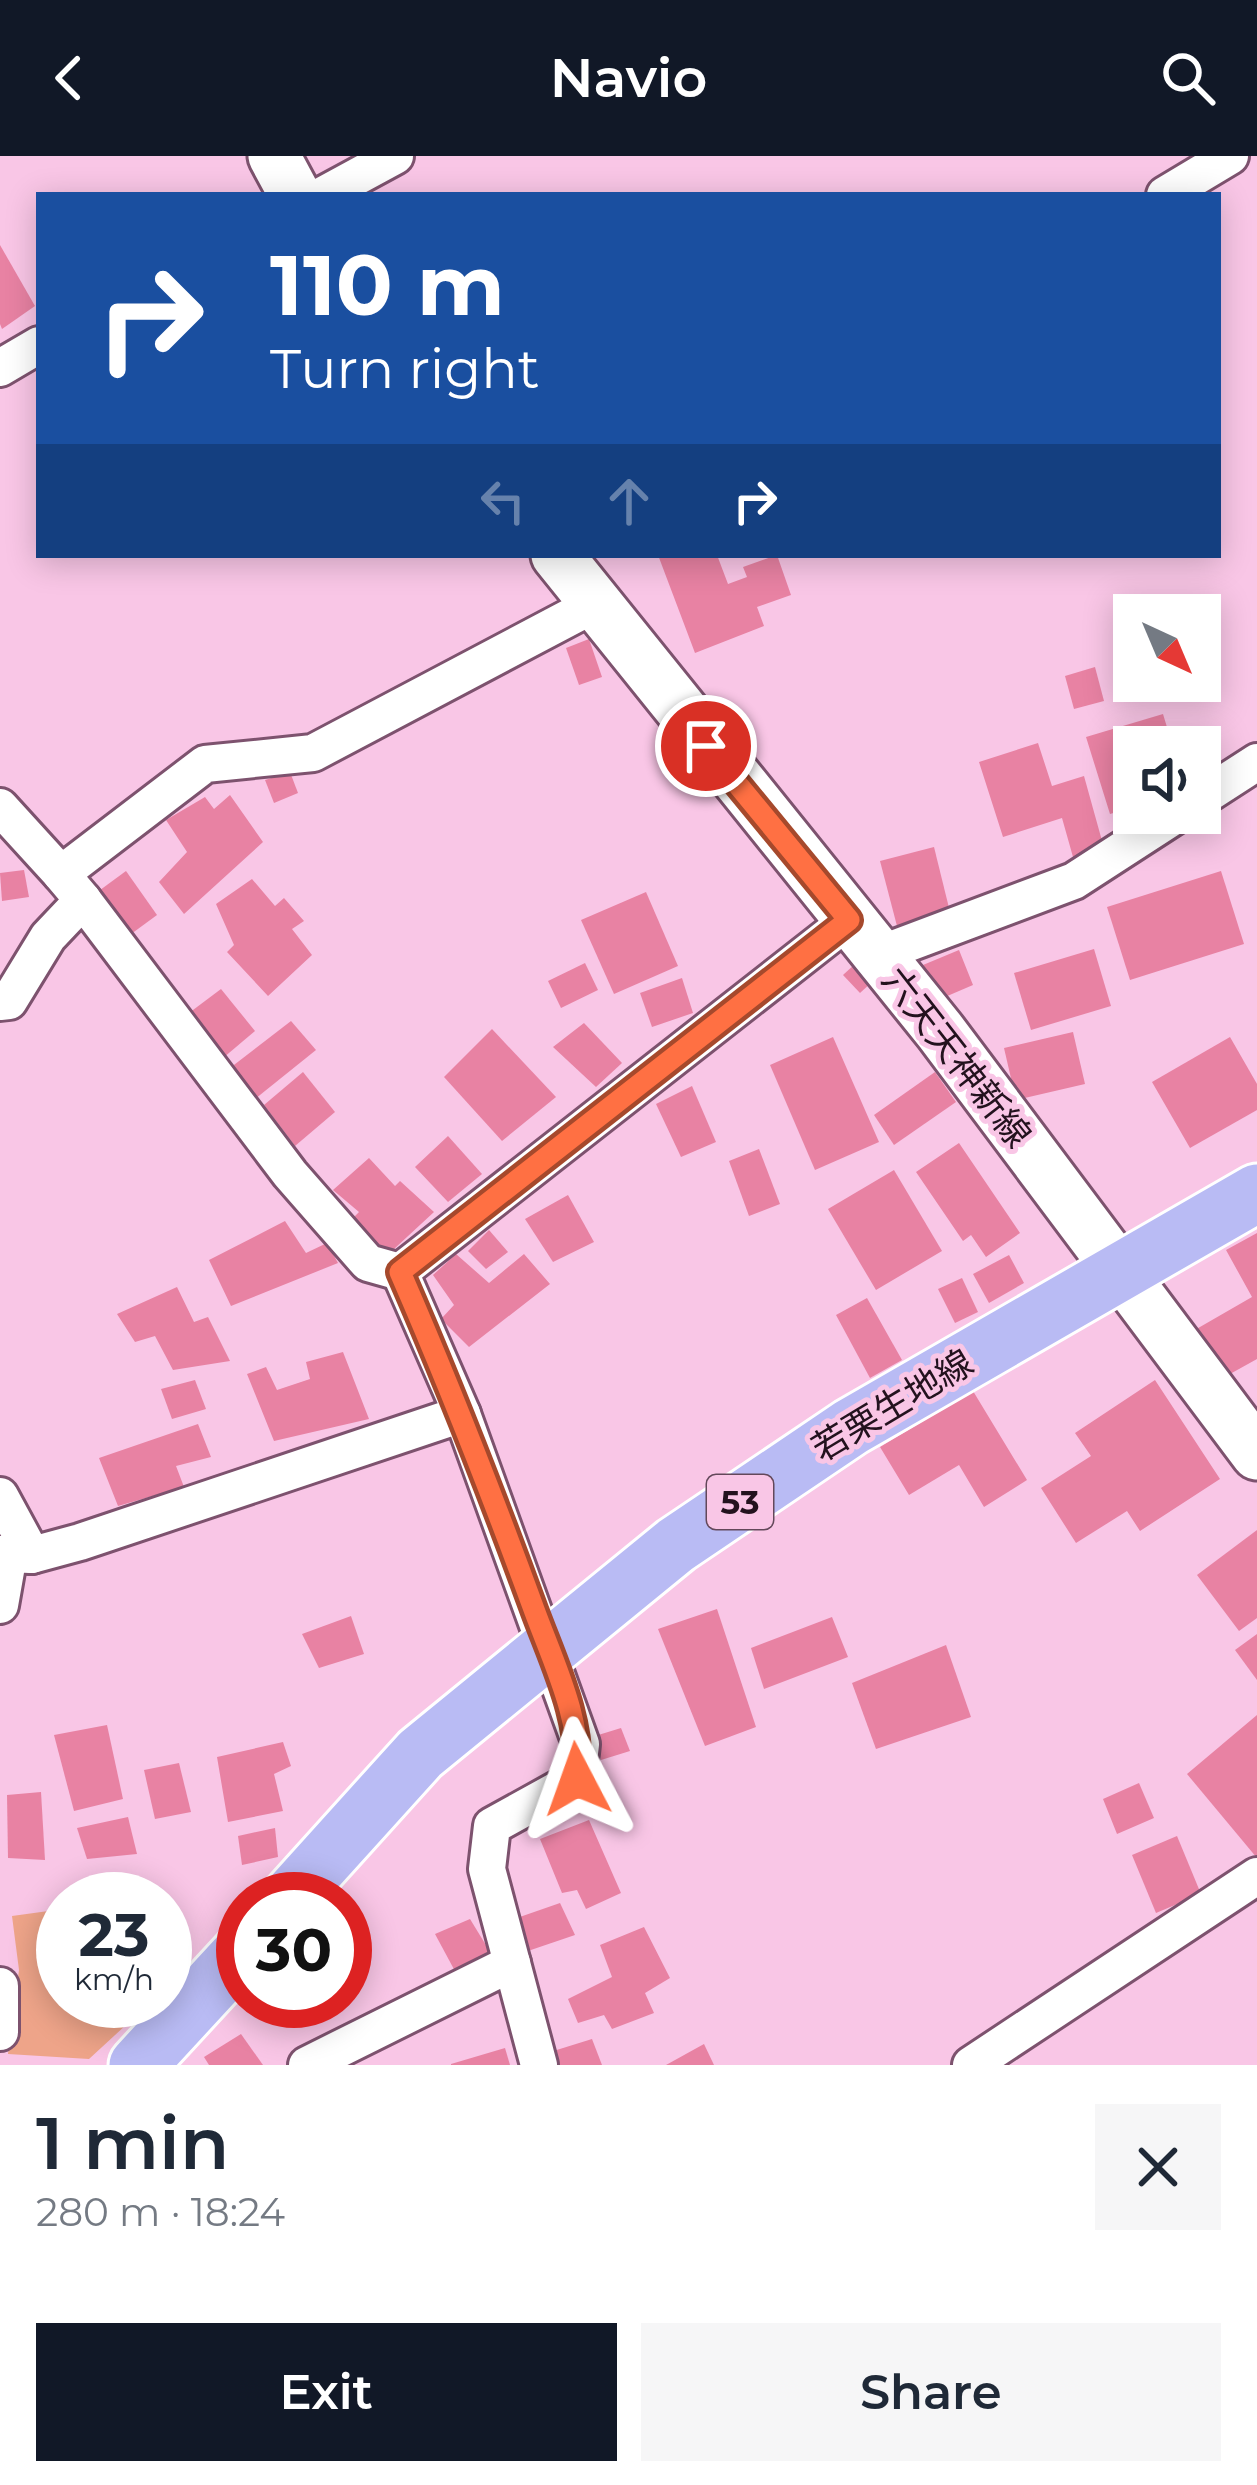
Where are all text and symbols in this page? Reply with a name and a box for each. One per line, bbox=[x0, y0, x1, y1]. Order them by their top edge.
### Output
icon: back bbox=[36, 45, 102, 111]
text: Navio bbox=[550, 45, 707, 111]
icon: search bbox=[1155, 45, 1221, 111]
text: 110 m bbox=[270, 234, 505, 336]
icon: right bbox=[72, 240, 228, 396]
text: Turn right bbox=[270, 336, 540, 402]
icon: left bbox=[470, 468, 536, 534]
icon: ahead bbox=[596, 468, 662, 534]
icon: right bbox=[722, 468, 788, 534]
north arrow bbox=[1113, 594, 1221, 702]
map controls bbox=[1113, 594, 1221, 834]
pin bbox=[655, 695, 757, 797]
icon: arrive bbox=[673, 713, 739, 779]
button: sound bbox=[1113, 726, 1221, 834]
street label: 六天天神新線 bbox=[873, 958, 1041, 1156]
street label: 若栗生地線 bbox=[804, 1340, 980, 1470]
road number: 53 bbox=[707, 1475, 773, 1529]
position arrow bbox=[514, 1716, 640, 1842]
speed limit sign: 30 bbox=[216, 1872, 372, 2028]
text: 23 bbox=[79, 1898, 149, 1971]
text: km/h bbox=[74, 1961, 154, 1998]
text: 1 min bbox=[36, 2099, 229, 2187]
button: close bbox=[1095, 2104, 1221, 2230]
text: 280 m · 18:24 bbox=[36, 2188, 285, 2236]
button: Exit bbox=[36, 2323, 617, 2461]
button: Share bbox=[641, 2323, 1221, 2461]

